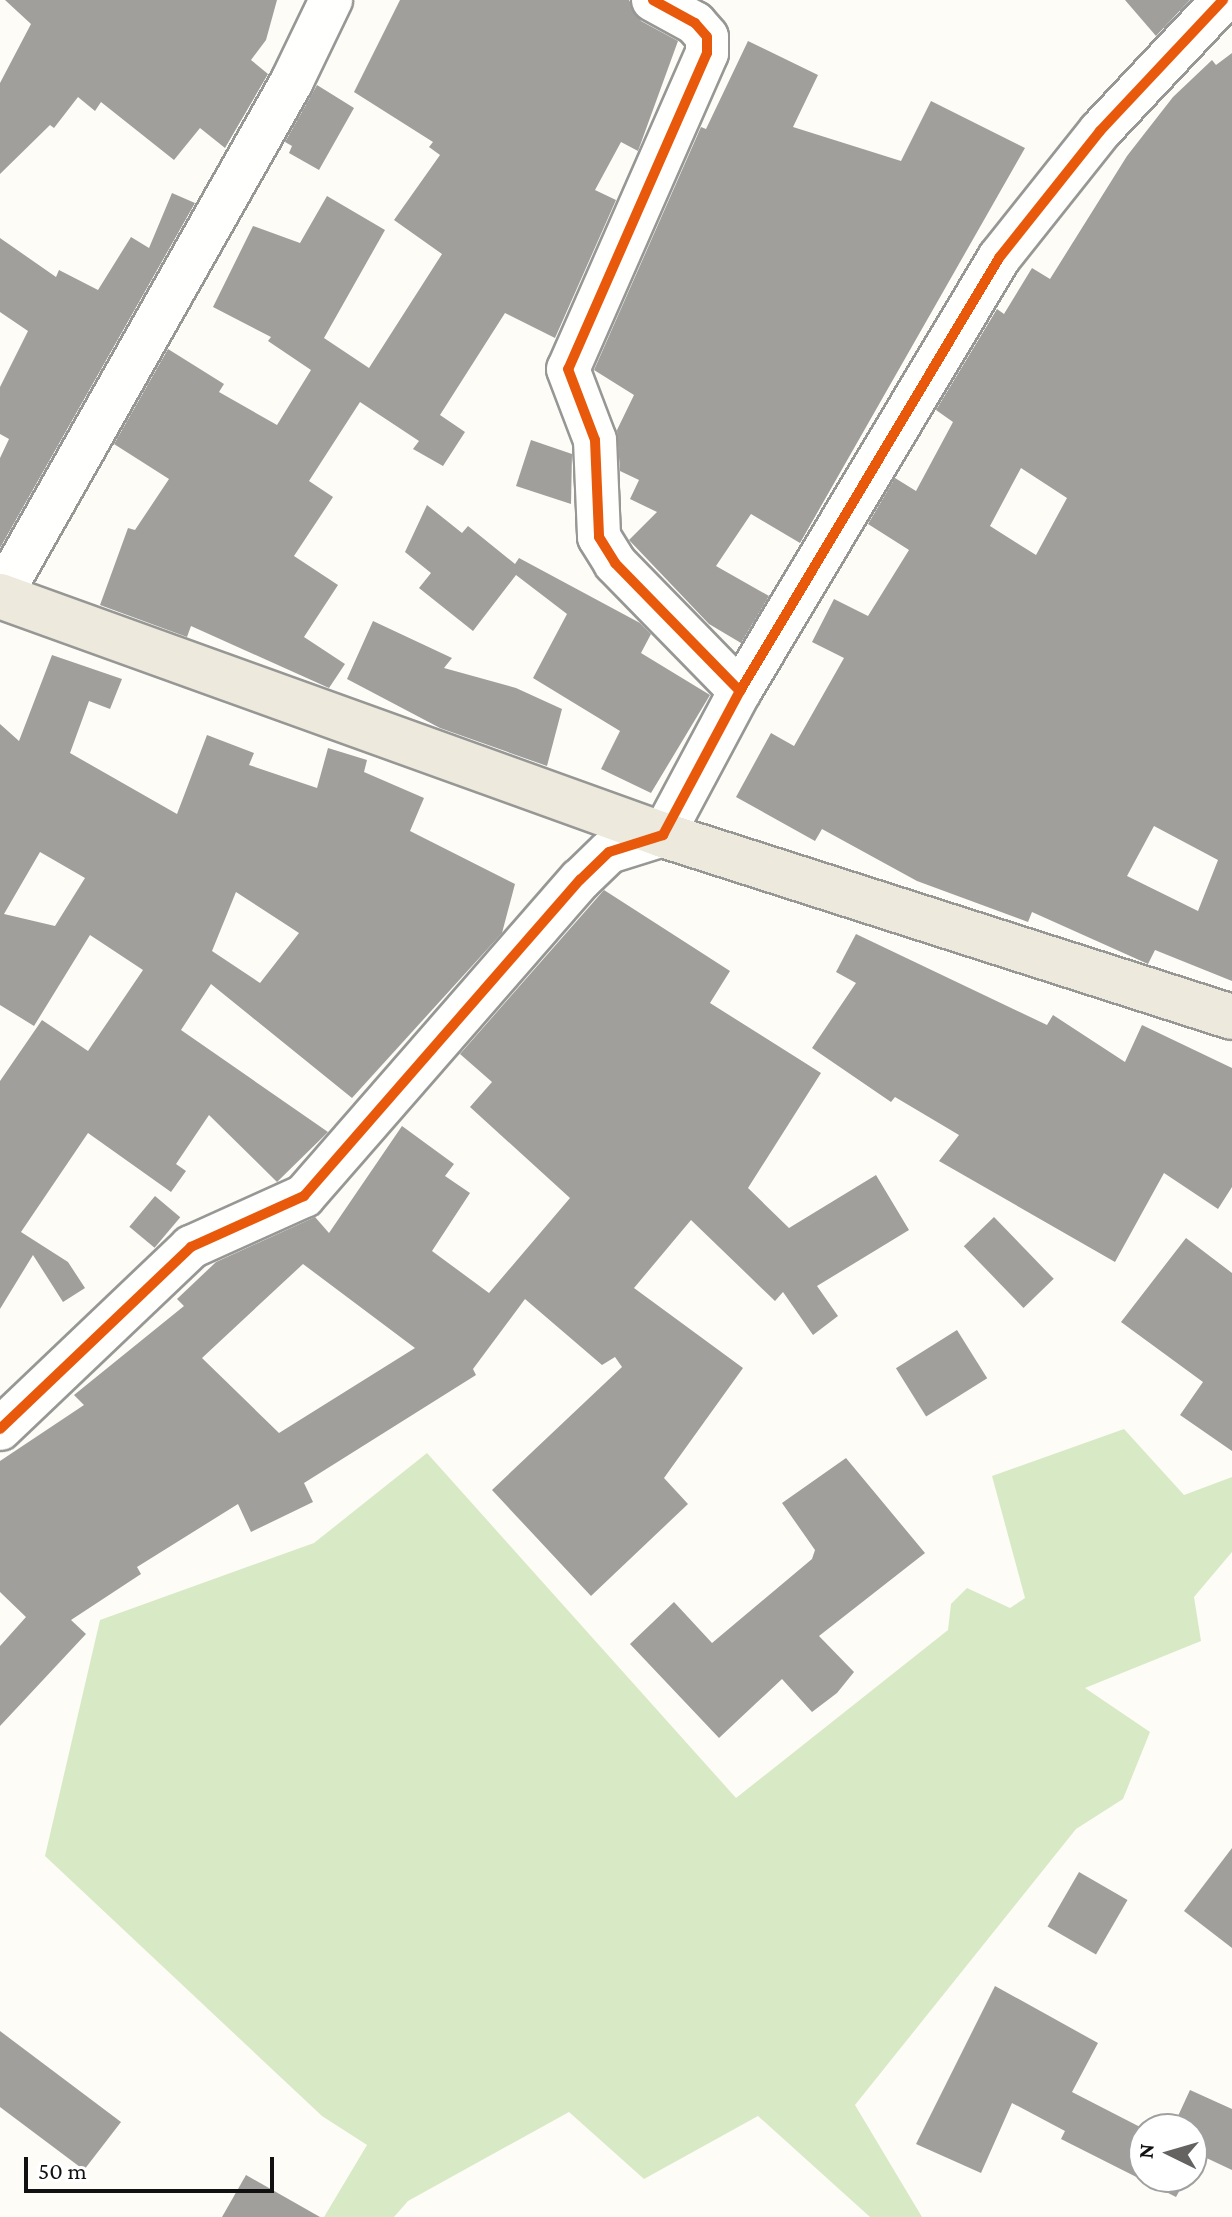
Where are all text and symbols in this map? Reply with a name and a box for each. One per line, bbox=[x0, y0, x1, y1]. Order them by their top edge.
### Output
north arrow bbox=[1128, 2113, 1208, 2193]
scale bar bbox=[28, 2141, 278, 2191]
text: N bbox=[1132, 2142, 1159, 2160]
text: 50 m bbox=[38, 2157, 87, 2184]

